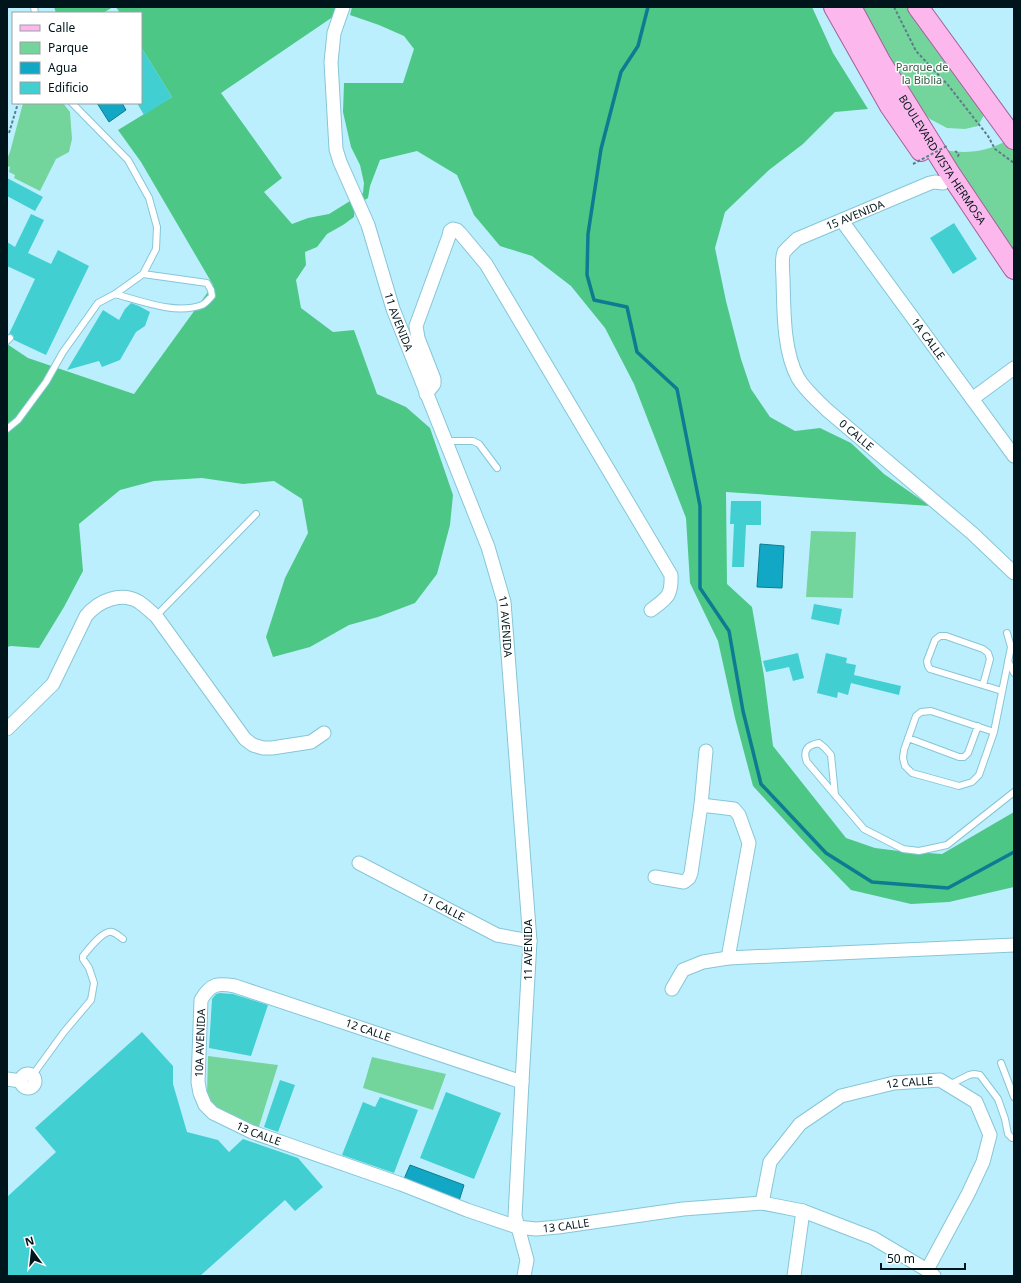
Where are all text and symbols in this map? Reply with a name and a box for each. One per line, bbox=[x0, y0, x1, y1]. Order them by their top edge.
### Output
legend bbox=[12, 12, 142, 104]
text: Calle bbox=[48, 19, 76, 36]
text: Parque bbox=[48, 39, 89, 56]
text: Agua bbox=[48, 59, 77, 76]
park label: Parque de la Biblia bbox=[896, 59, 948, 87]
text: Edificio bbox=[48, 79, 89, 96]
street label: BOULEVARD VISTA HERMOSA bbox=[896, 92, 990, 228]
street label: 15 AVENIDA bbox=[823, 196, 887, 233]
street label: 11 AVENIDA bbox=[381, 291, 417, 354]
street label: 1A CALLE bbox=[908, 315, 949, 362]
street label: 0 CALLE bbox=[836, 416, 877, 454]
street label: 11 AVENIDA bbox=[495, 594, 516, 659]
street label: 11 CALLE bbox=[419, 889, 468, 924]
street label: 11 AVENIDA bbox=[520, 918, 535, 981]
street label: 10A AVENIDA bbox=[191, 1007, 208, 1078]
street label: 12 CALLE bbox=[343, 1015, 393, 1044]
street label: 12 CALLE bbox=[884, 1072, 934, 1092]
street label: 13 CALLE bbox=[234, 1117, 283, 1149]
street label: 13 CALLE bbox=[542, 1215, 590, 1235]
north arrow bbox=[12, 1231, 52, 1271]
text: N bbox=[23, 1232, 36, 1249]
scale bar bbox=[881, 1245, 965, 1271]
text: 50 m bbox=[887, 1250, 915, 1267]

